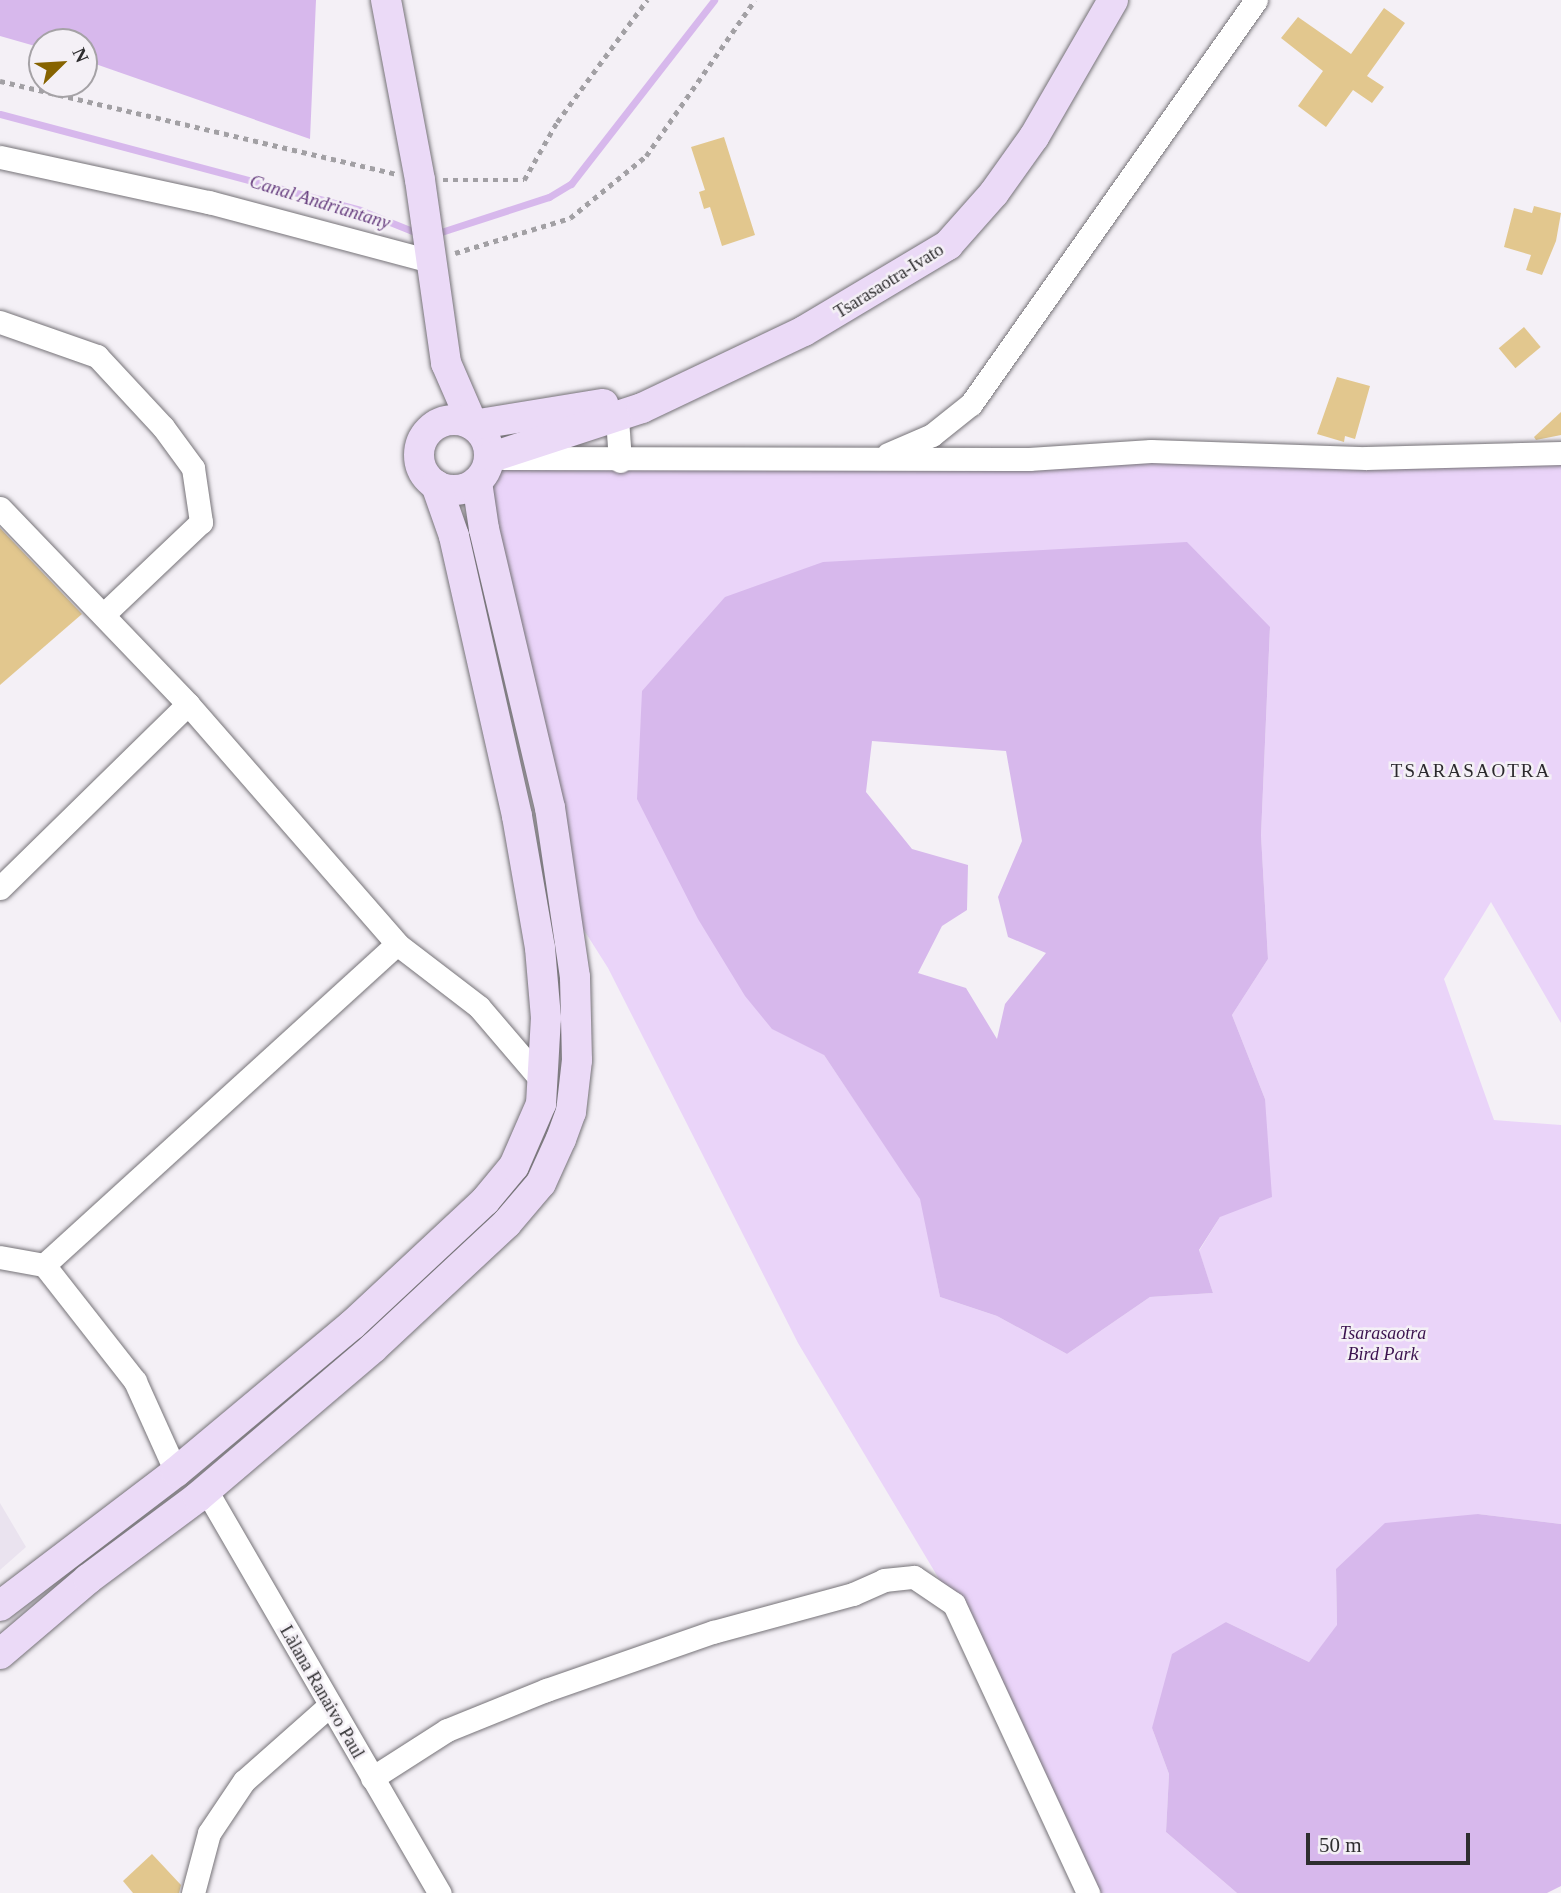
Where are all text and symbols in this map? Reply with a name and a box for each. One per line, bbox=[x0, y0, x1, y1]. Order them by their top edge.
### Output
north arrow bbox=[28, 28, 98, 98]
text: N bbox=[68, 45, 93, 66]
water label: Canal Andriantany bbox=[247, 170, 393, 234]
street label: Tsarasaotra-Ivato bbox=[830, 239, 948, 323]
district label: TSARASAOTRA bbox=[1392, 760, 1550, 782]
park label: Tsarasaotra Bird Park bbox=[1340, 1323, 1426, 1366]
street label: Làlana Ranaivo Paul bbox=[275, 1622, 369, 1762]
scale bar bbox=[1309, 1820, 1474, 1864]
text: 50 m bbox=[1319, 1833, 1362, 1857]

